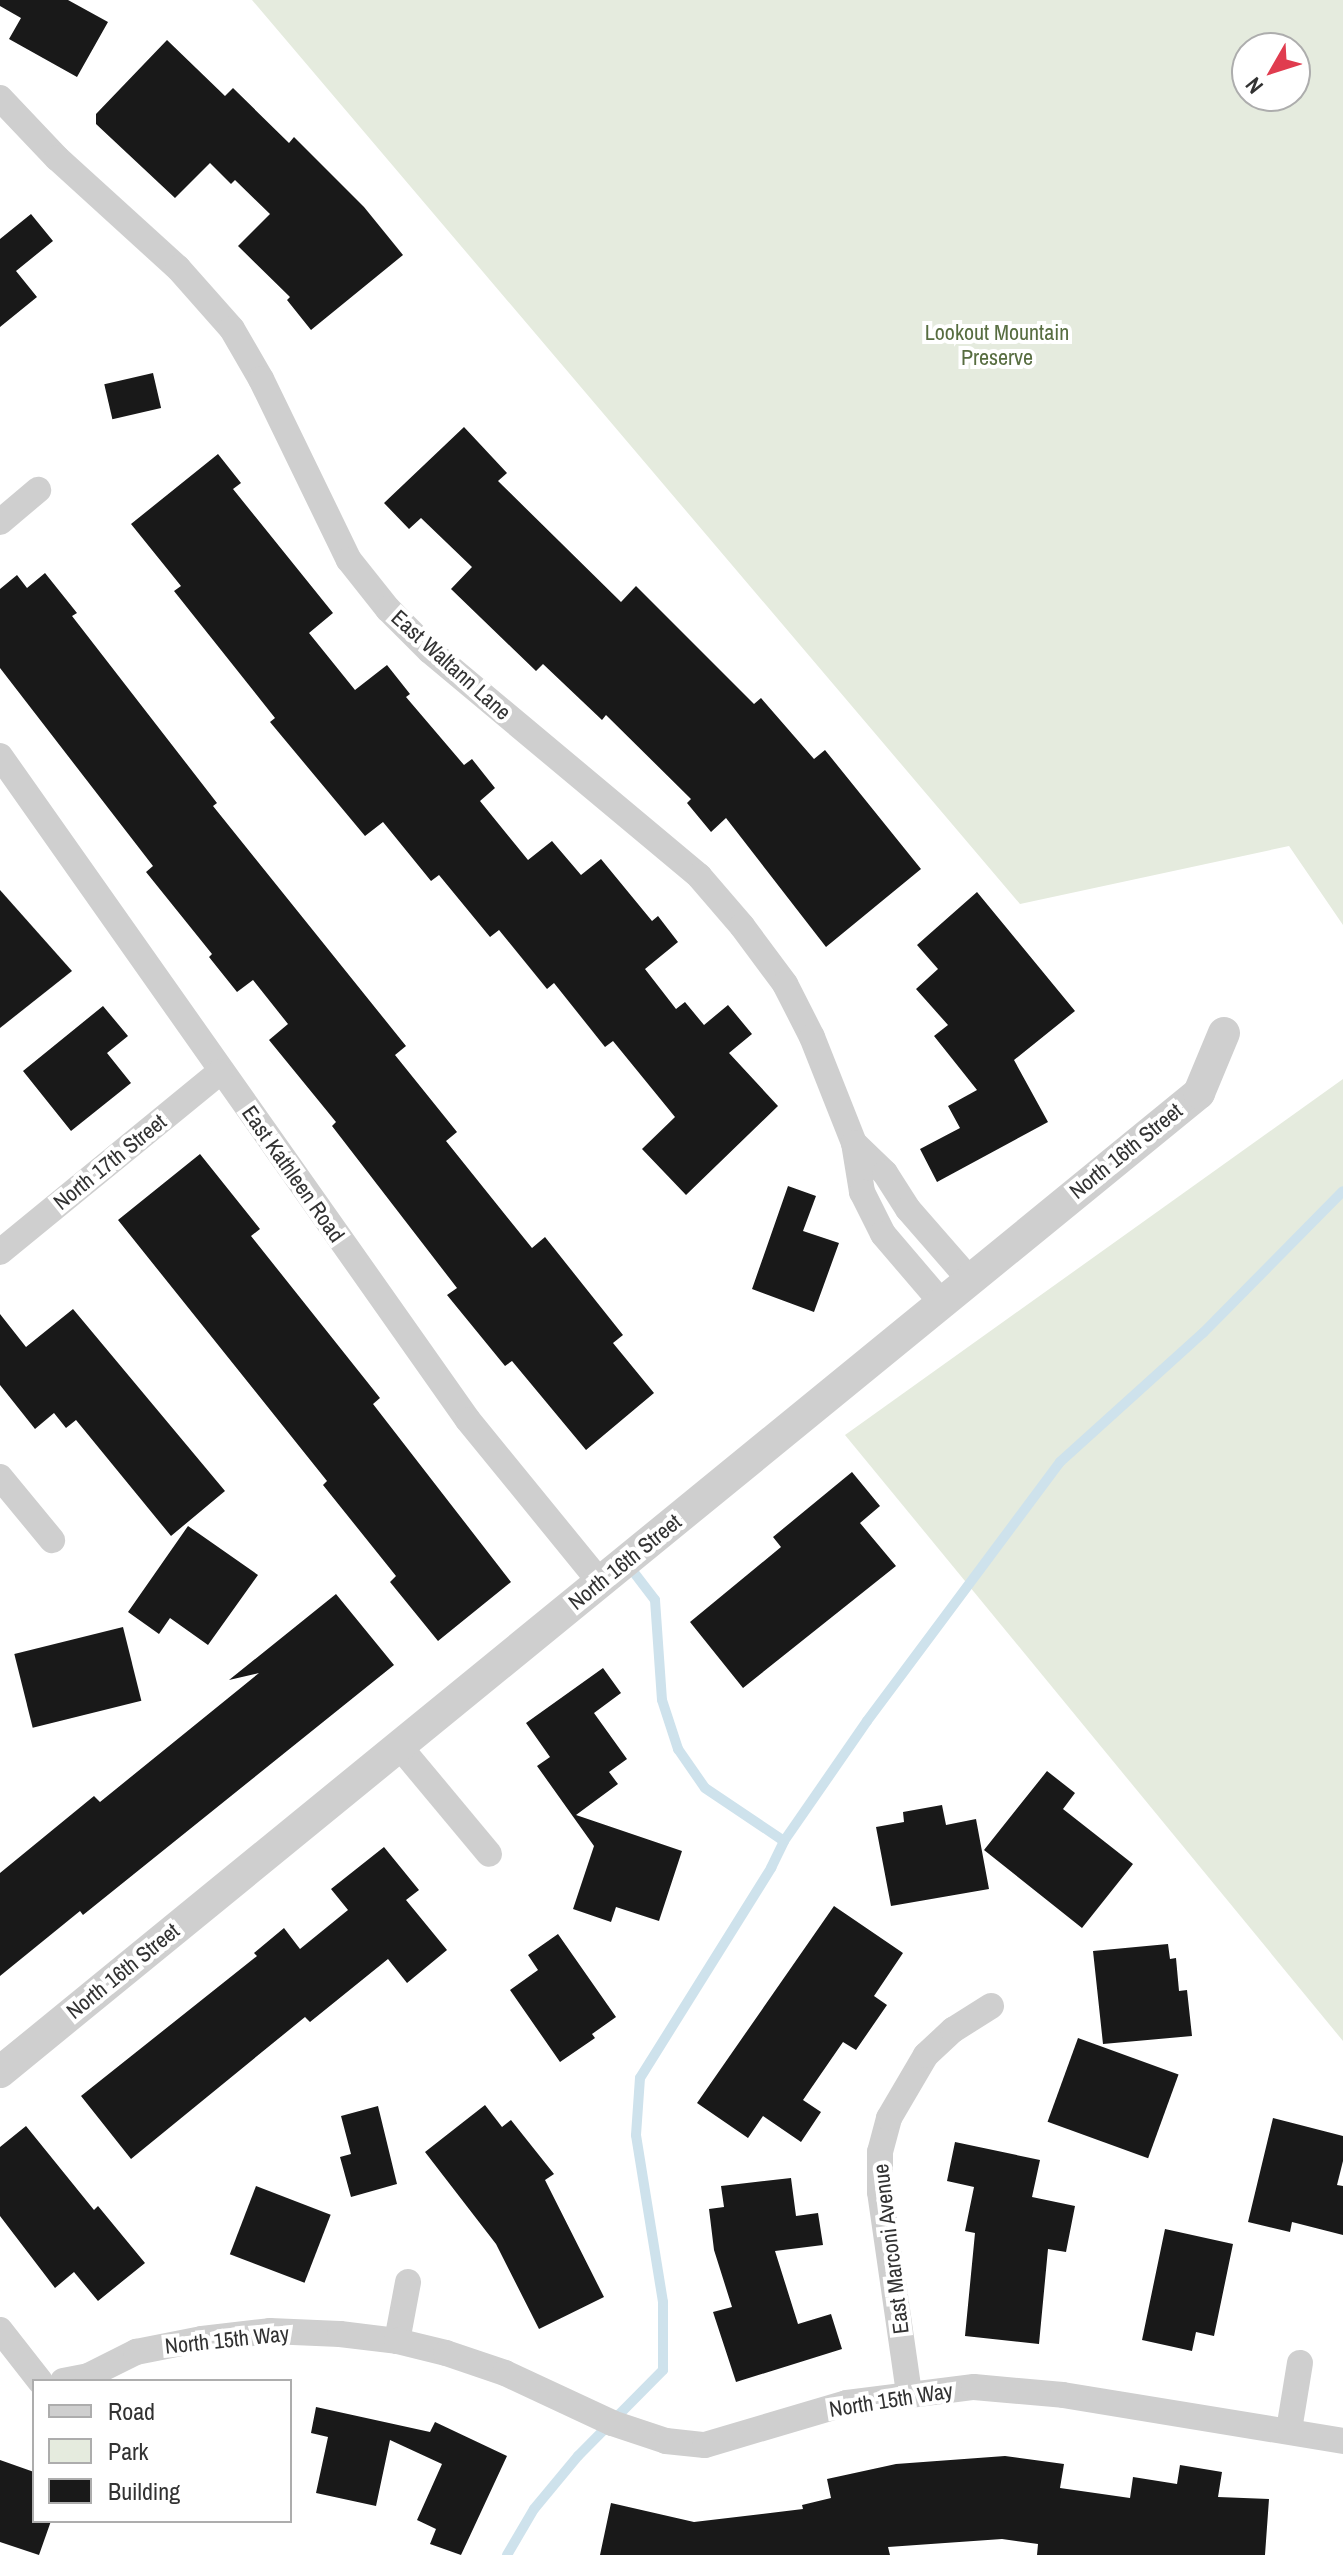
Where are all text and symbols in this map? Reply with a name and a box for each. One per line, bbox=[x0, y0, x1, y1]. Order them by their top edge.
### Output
north arrow bbox=[1231, 32, 1311, 112]
text: N bbox=[1238, 71, 1270, 100]
park label: Lookout Mountain Preserve bbox=[925, 319, 1069, 370]
street label: East Waltann Lane bbox=[386, 604, 516, 726]
street label: North 16th Street bbox=[1064, 1098, 1188, 1204]
street label: East Kathleen Road bbox=[236, 1101, 350, 1247]
street label: North 17th Street bbox=[48, 1109, 172, 1215]
street label: North 16th Street bbox=[563, 1509, 687, 1615]
street label: North 16th Street bbox=[61, 1918, 185, 2024]
street label: East Marconi Avenue bbox=[867, 2162, 915, 2336]
street label: North 15th Way bbox=[164, 2320, 290, 2360]
street label: North 15th Way bbox=[827, 2377, 955, 2423]
legend bbox=[32, 2379, 292, 2523]
text: Road bbox=[108, 2395, 155, 2427]
text: Park bbox=[108, 2435, 148, 2467]
text: Building bbox=[108, 2475, 180, 2507]

